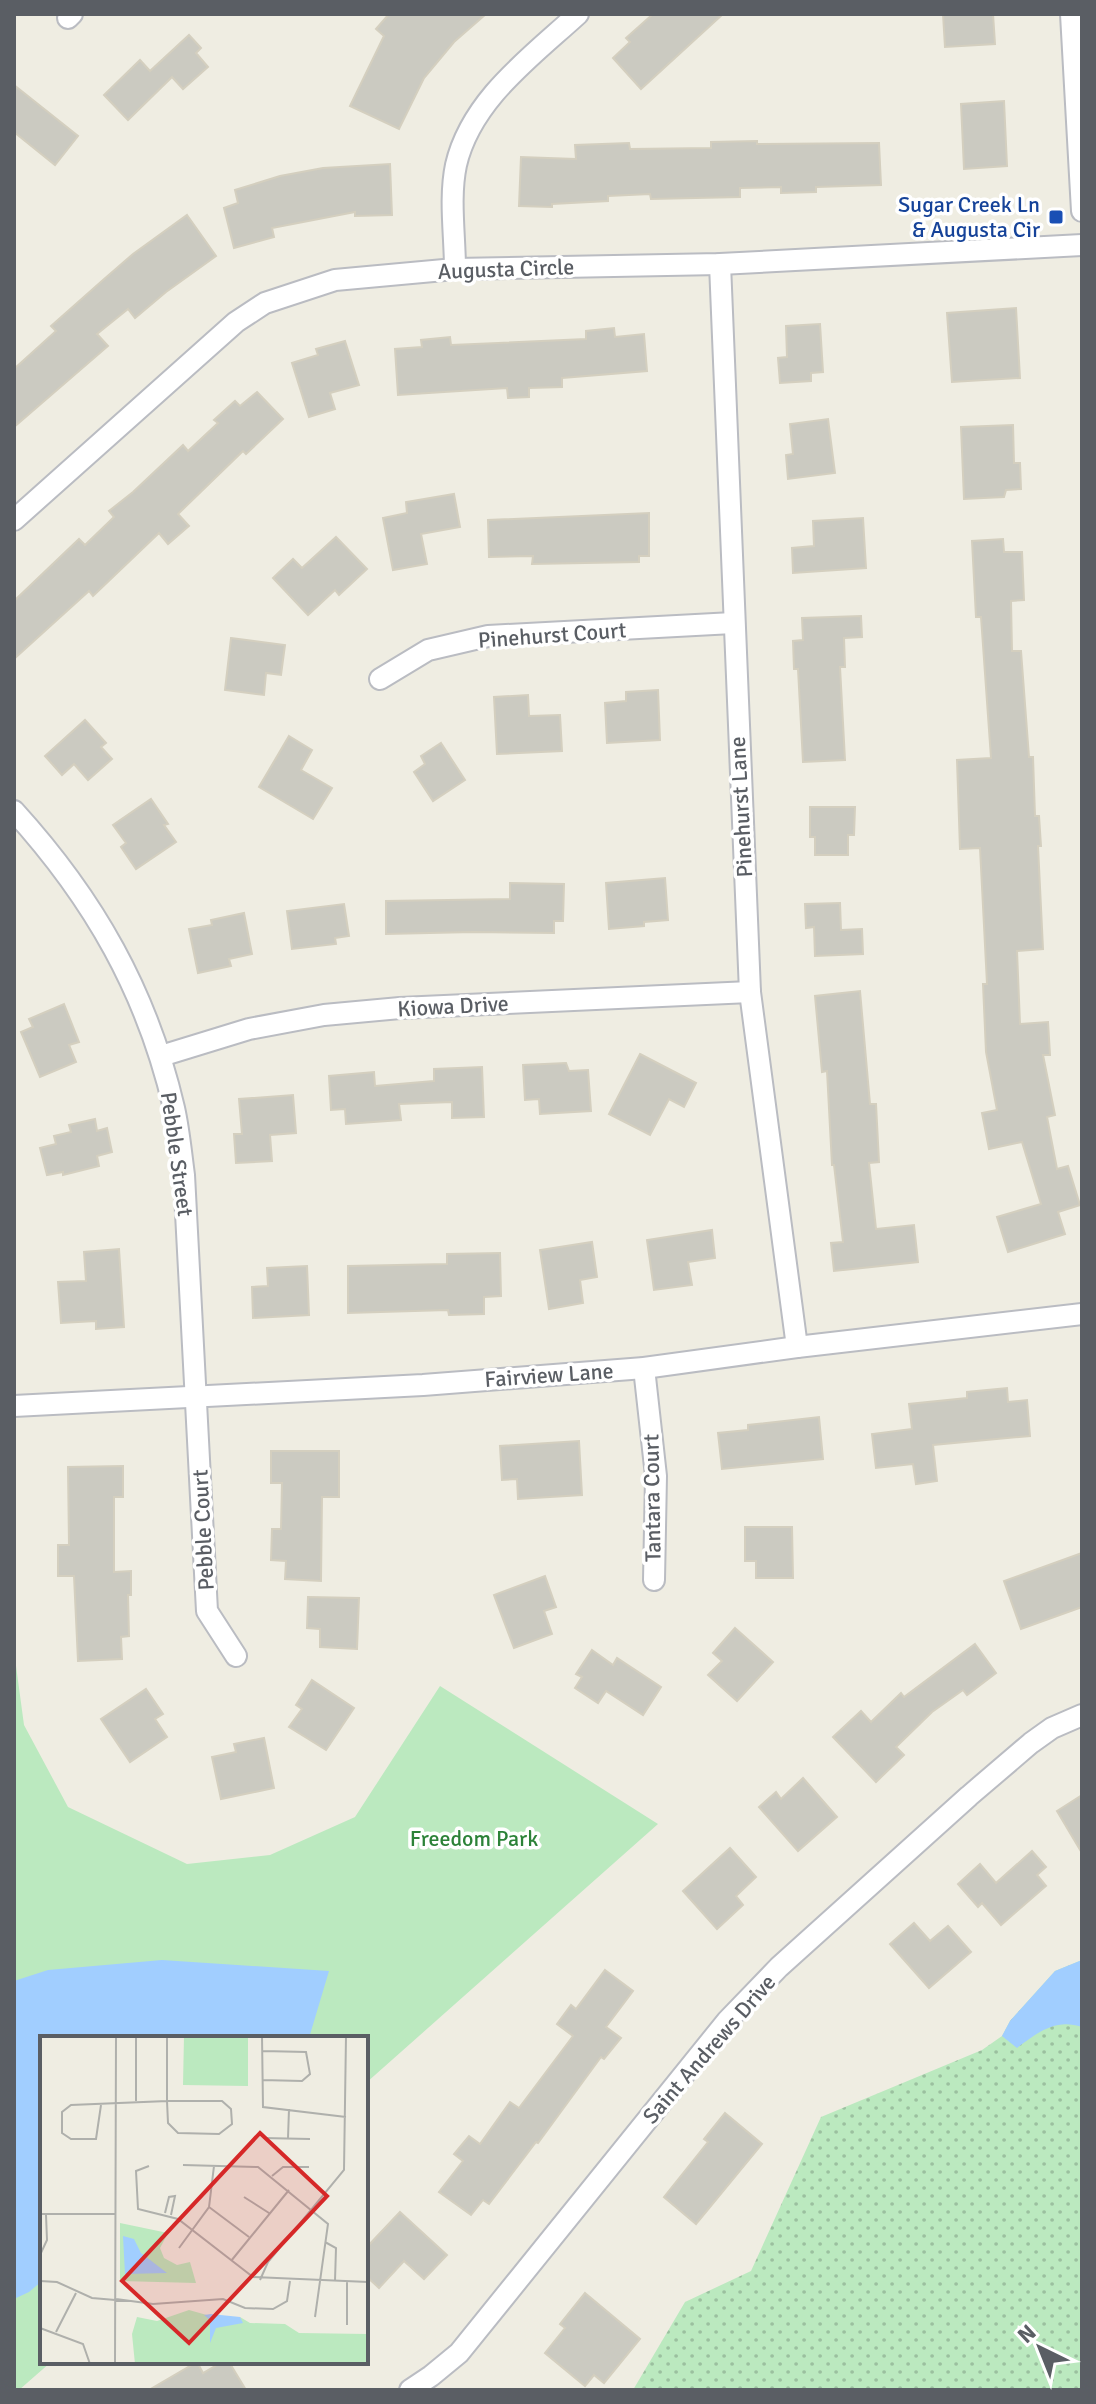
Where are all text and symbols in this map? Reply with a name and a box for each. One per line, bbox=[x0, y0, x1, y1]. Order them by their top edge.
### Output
place label: Sugar Creek Ln & Augusta Cir bbox=[898, 191, 1040, 243]
marker: Sugar Creek Ln & Augusta Cir bbox=[1047, 208, 1065, 226]
street label: Augusta Circle bbox=[437, 253, 575, 285]
street label: Pinehurst Court bbox=[477, 616, 627, 654]
street label: Pinehurst Lane bbox=[724, 736, 758, 878]
street label: Kiowa Drive bbox=[397, 990, 509, 1022]
street label: Pebble Street bbox=[155, 1090, 199, 1218]
street label: Fairview Lane bbox=[484, 1357, 614, 1393]
street label: Tantara Court bbox=[637, 1433, 667, 1562]
street label: Pebble Court bbox=[186, 1469, 220, 1591]
park label: Freedom Park bbox=[410, 1825, 538, 1852]
street label: Saint Andrews Drive bbox=[637, 1969, 781, 2129]
inset map bbox=[40, 2036, 368, 2364]
north arrow bbox=[1000, 2308, 1080, 2388]
text: N bbox=[1012, 2319, 1042, 2349]

